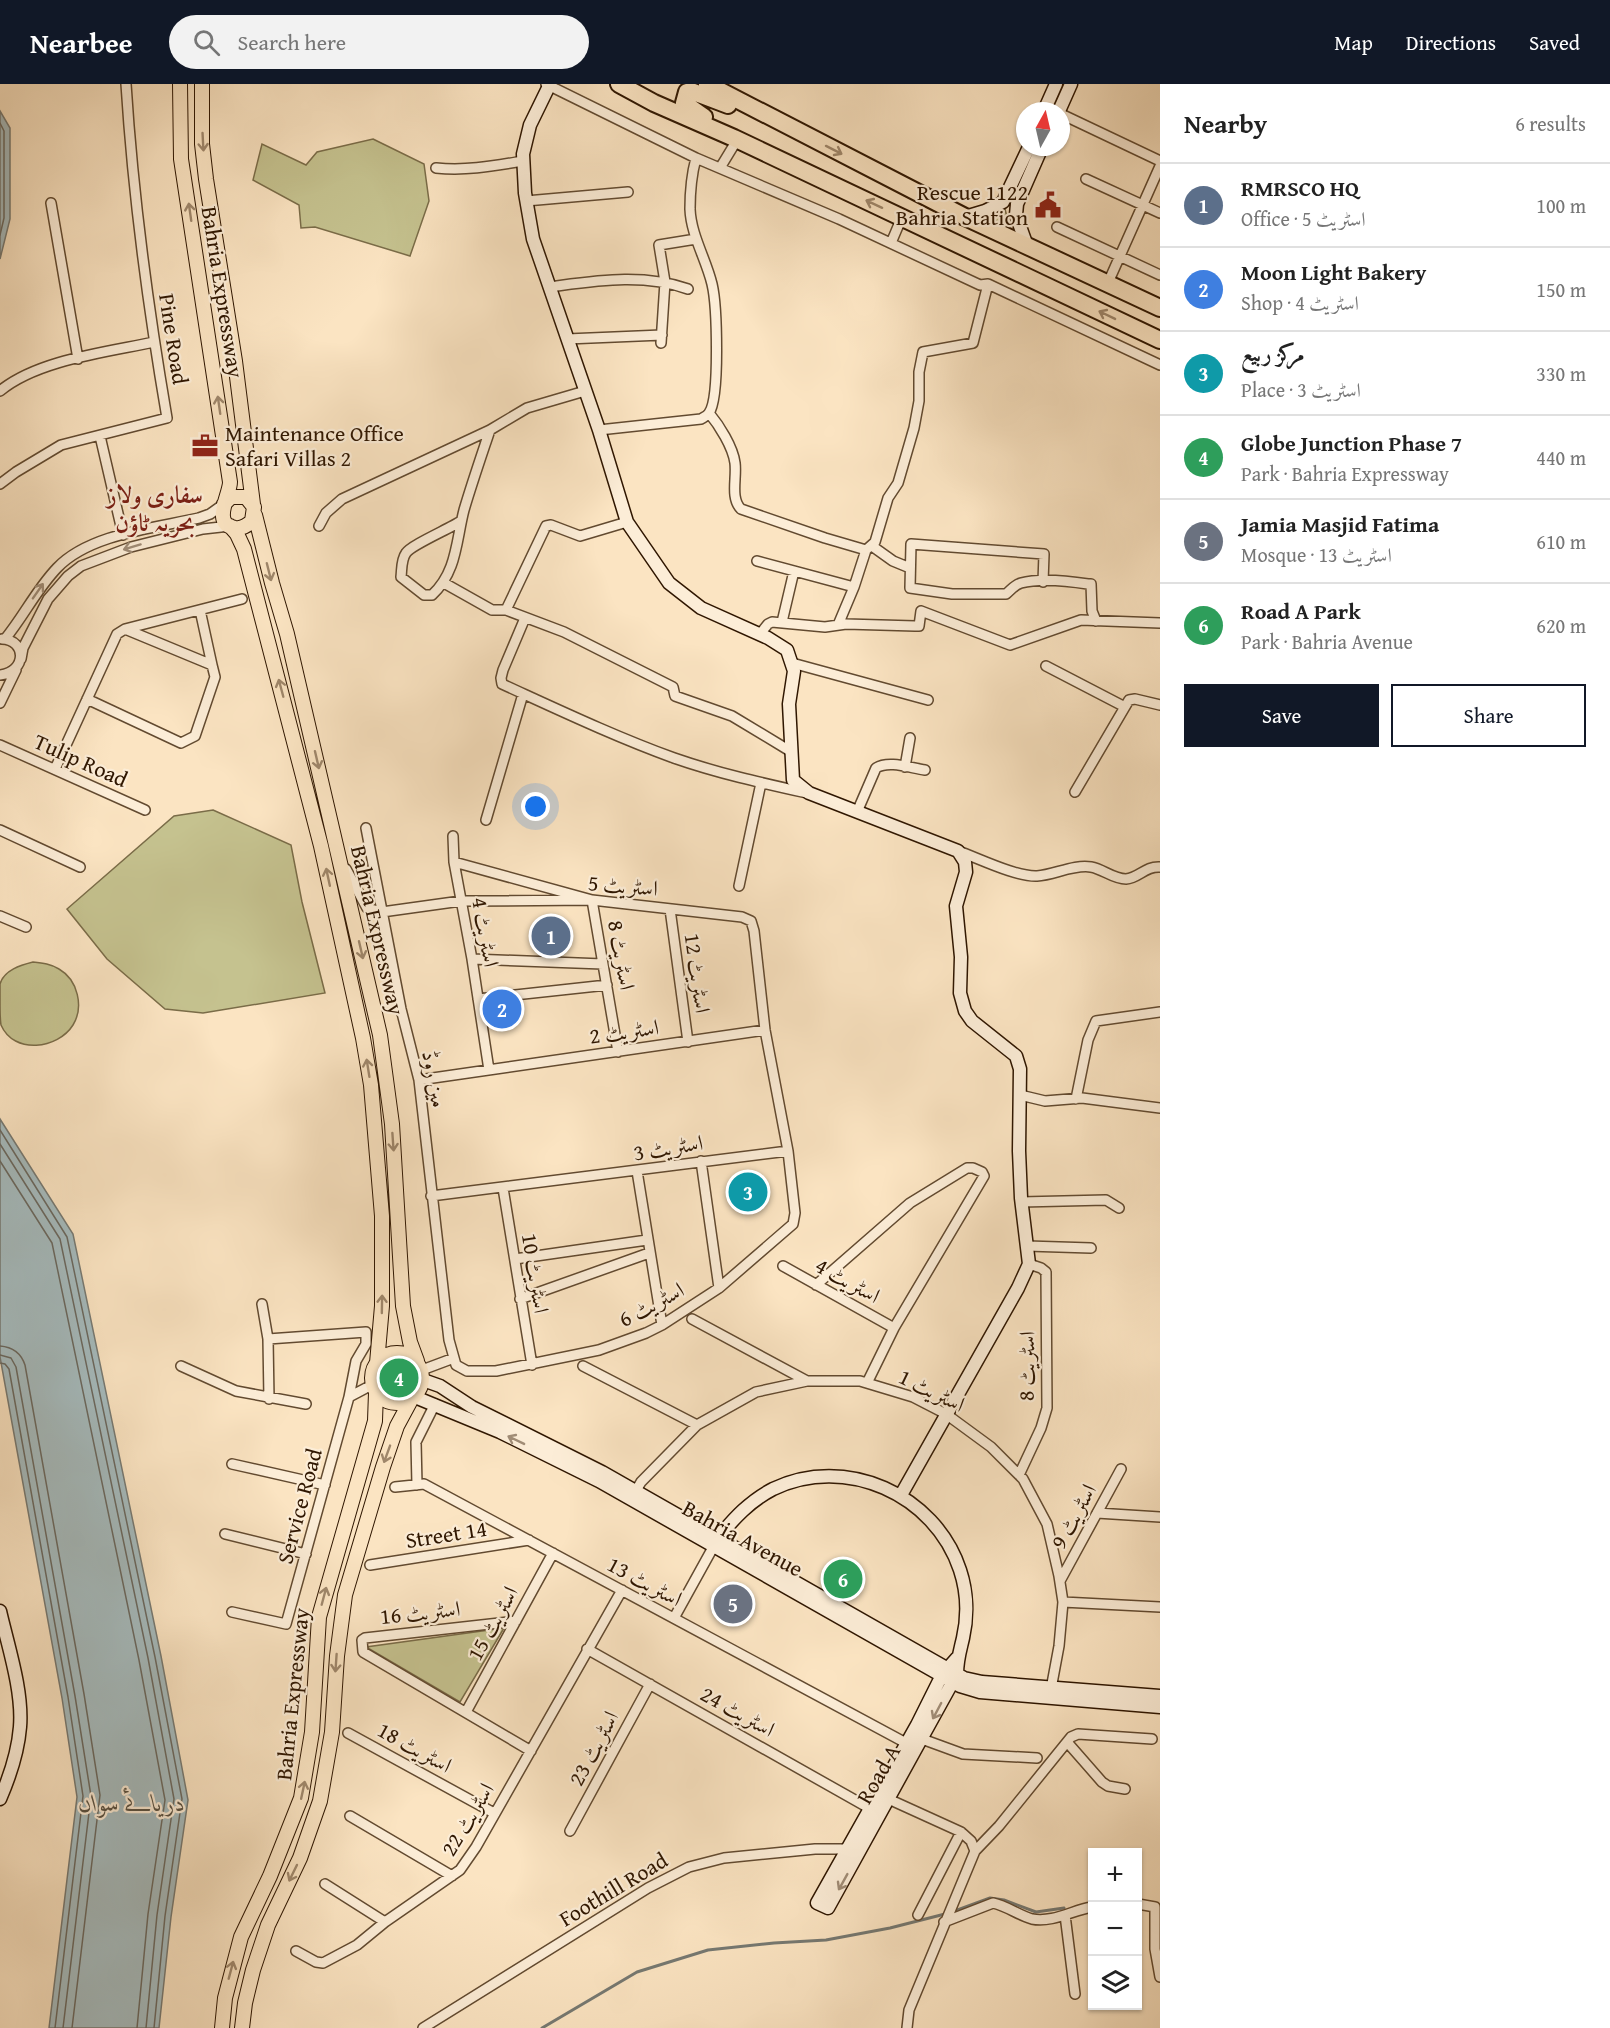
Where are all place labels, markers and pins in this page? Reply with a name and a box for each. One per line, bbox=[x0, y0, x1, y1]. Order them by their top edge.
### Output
place label: Rescue 1122 Bahria Station bbox=[896, 176, 1029, 233]
public building icon: Rescue 1122 Bahria Station bbox=[1033, 190, 1063, 220]
place label: Maintenance Office Safari Villas 2 bbox=[225, 417, 404, 474]
office icon: Maintenance Office Safari Villas 2 bbox=[190, 431, 220, 461]
pin: 1 bbox=[532, 914, 570, 958]
pin: 2 bbox=[482, 986, 522, 1032]
pin: 3 bbox=[728, 1170, 768, 1214]
pin: 4 bbox=[380, 1356, 418, 1400]
pin: 6 bbox=[824, 1556, 862, 1602]
pin: 5 bbox=[714, 1582, 752, 1627]

